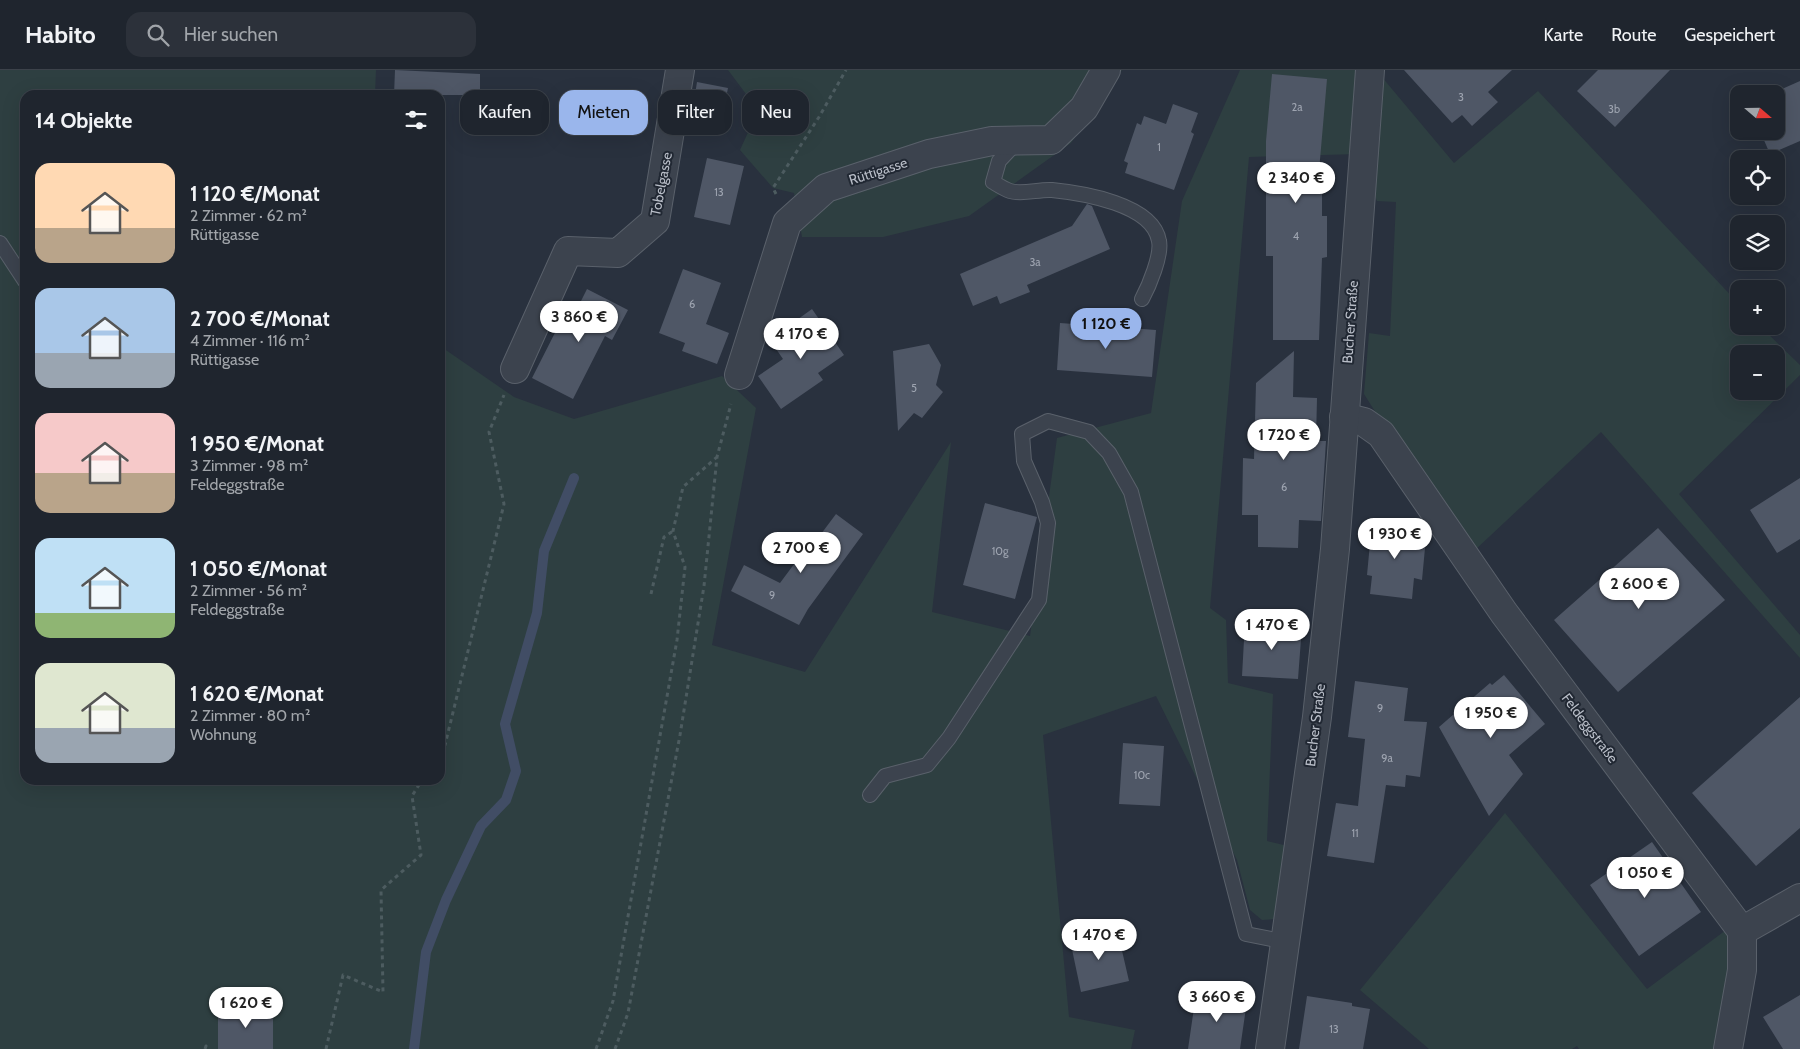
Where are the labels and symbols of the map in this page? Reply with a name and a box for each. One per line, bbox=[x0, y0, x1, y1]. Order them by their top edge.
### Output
north arrow bbox=[1730, 85, 1785, 140]
house number: 3 bbox=[1458, 90, 1464, 104]
house number: 2a bbox=[1291, 100, 1303, 114]
house number: 3b bbox=[1608, 102, 1620, 116]
house number: 1 bbox=[1157, 140, 1161, 154]
street label: Tobelgasse bbox=[646, 151, 676, 217]
street label: Rüttigasse bbox=[846, 153, 910, 189]
pin: 2 340 € bbox=[1250, 162, 1342, 204]
house number: 13 bbox=[714, 185, 724, 199]
house number: 4 bbox=[1293, 229, 1300, 243]
house number: 3a bbox=[1029, 255, 1041, 269]
street label: Bucher Straße bbox=[1338, 280, 1362, 364]
house number: 6 bbox=[689, 297, 695, 311]
pin: 3 860 € bbox=[533, 300, 625, 343]
pin: 1 120 € bbox=[1060, 308, 1152, 350]
pin: 4 170 € bbox=[755, 318, 847, 360]
house number: 5 bbox=[911, 381, 917, 395]
pin: 1 720 € bbox=[1238, 418, 1330, 461]
house number: 6 bbox=[1281, 480, 1287, 494]
pin: 1 930 € bbox=[1349, 518, 1441, 560]
pin: 2 700 € bbox=[755, 532, 847, 574]
house number: 10g bbox=[992, 544, 1009, 558]
pin: 2 600 € bbox=[1593, 568, 1685, 610]
house number: 9 bbox=[769, 588, 775, 602]
pin: 1 470 € bbox=[1226, 608, 1318, 651]
street label: Bucher Straße bbox=[1301, 683, 1329, 767]
street label: Feldeggstraße bbox=[1558, 690, 1622, 766]
pin: 1 950 € bbox=[1445, 696, 1537, 739]
house number: 9 bbox=[1377, 701, 1383, 715]
house number: 9a bbox=[1381, 751, 1393, 765]
house number: 10c bbox=[1134, 768, 1150, 782]
house number: 11 bbox=[1351, 826, 1359, 840]
pin: 1 050 € bbox=[1599, 856, 1691, 899]
pin: 1 470 € bbox=[1053, 918, 1145, 961]
pin: 3 660 € bbox=[1171, 980, 1263, 1023]
pin: 1 620 € bbox=[200, 986, 292, 1029]
house number: 13 bbox=[1329, 1022, 1339, 1036]

